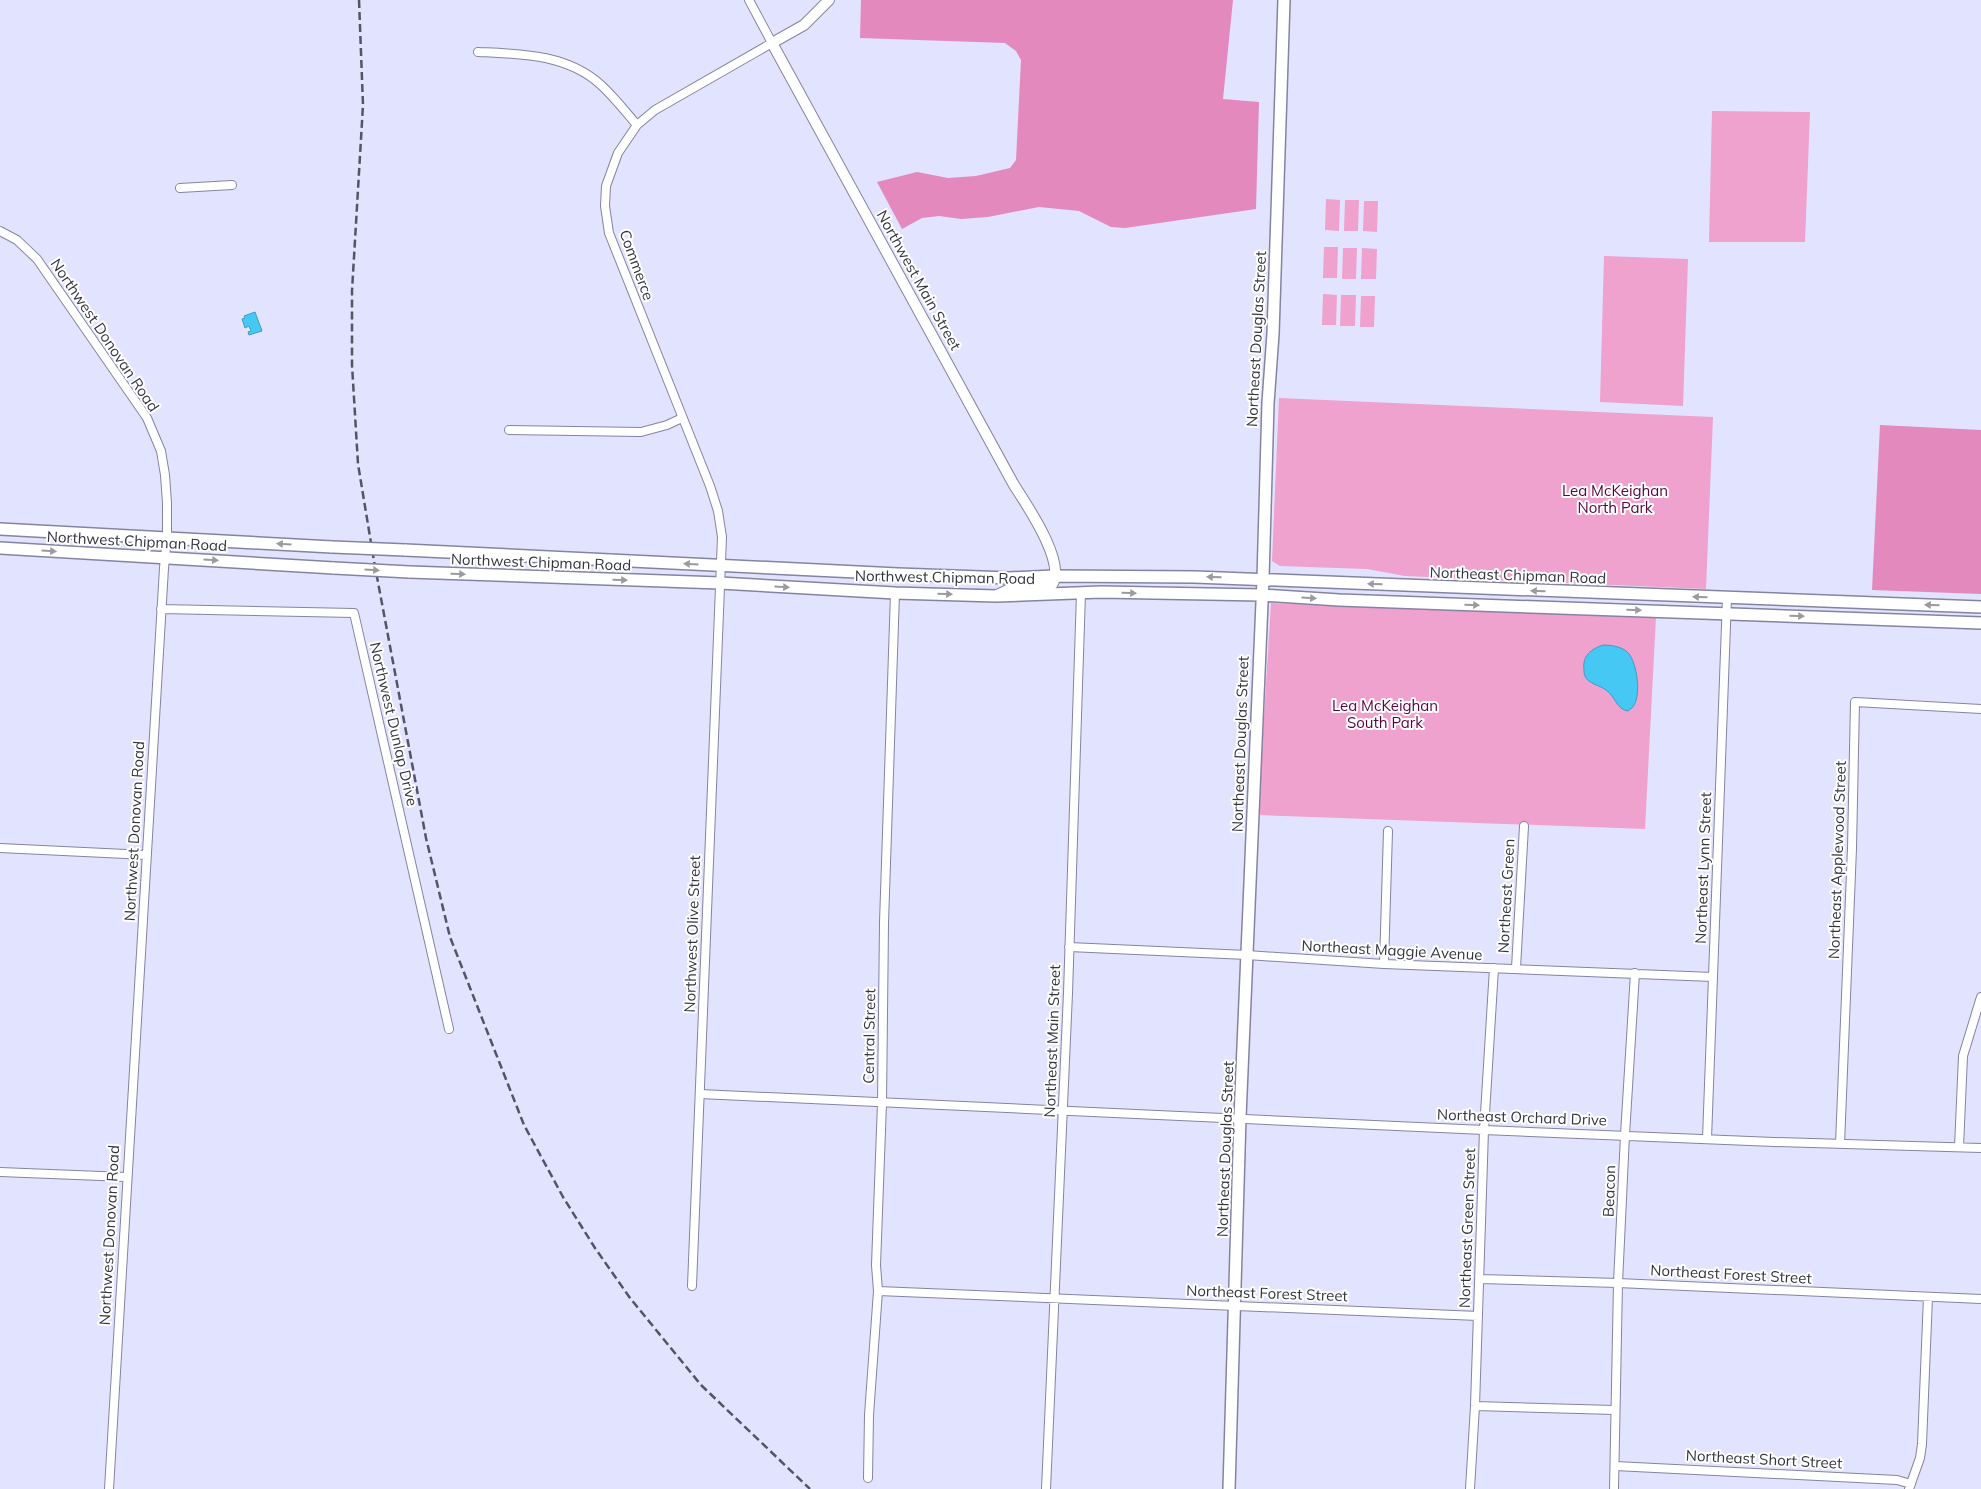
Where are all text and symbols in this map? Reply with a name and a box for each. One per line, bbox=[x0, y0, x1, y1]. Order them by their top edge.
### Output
street label: Northwest Main Street bbox=[873, 207, 965, 353]
street label: Commerce bbox=[615, 227, 659, 303]
street label: Northeast Douglas Street bbox=[1242, 251, 1270, 427]
street label: Northwest Donovan Road bbox=[47, 255, 163, 415]
park label: Lea McKeighan North Park bbox=[1562, 481, 1668, 517]
street label: Northwest Chipman Road bbox=[46, 527, 228, 555]
one-way arrow bbox=[275, 539, 291, 547]
one-way arrow bbox=[41, 547, 57, 555]
street label: Northwest Chipman Road bbox=[450, 549, 632, 575]
one-way arrow bbox=[203, 557, 219, 565]
one-way arrow bbox=[683, 560, 699, 568]
street label: Northeast Chipman Road bbox=[1429, 562, 1607, 588]
street label: Northwest Chipman Road bbox=[855, 566, 1035, 588]
one-way arrow bbox=[364, 567, 380, 575]
one-way arrow bbox=[450, 570, 466, 578]
one-way arrow bbox=[1206, 573, 1222, 581]
one-way arrow bbox=[612, 576, 628, 584]
one-way arrow bbox=[1367, 580, 1383, 588]
one-way arrow bbox=[775, 583, 791, 591]
one-way arrow bbox=[1529, 587, 1545, 595]
one-way arrow bbox=[1122, 589, 1138, 597]
one-way arrow bbox=[937, 590, 953, 598]
one-way arrow bbox=[1692, 593, 1708, 601]
one-way arrow bbox=[1302, 595, 1318, 603]
one-way arrow bbox=[1464, 601, 1480, 609]
one-way arrow bbox=[1924, 601, 1940, 609]
one-way arrow bbox=[1626, 607, 1642, 615]
one-way arrow bbox=[1789, 612, 1805, 620]
street label: Northwest Dunlap Drive bbox=[366, 640, 422, 808]
street label: Northeast Douglas Street bbox=[1227, 656, 1253, 832]
park label: Lea McKeighan South Park bbox=[1332, 696, 1438, 732]
street label: Northwest Donovan Road bbox=[120, 740, 148, 922]
street label: Northeast Applewood Street bbox=[1824, 761, 1850, 959]
street label: Northeast Lynn Street bbox=[1691, 792, 1715, 944]
street label: Northeast Green bbox=[1494, 838, 1518, 954]
street label: Northwest Olive Street bbox=[680, 855, 704, 1013]
street label: Northeast Maggie Avenue bbox=[1301, 936, 1483, 964]
street label: Northeast Main Street bbox=[1040, 964, 1064, 1118]
street label: Central Street bbox=[859, 988, 879, 1084]
street label: Northeast Douglas Street bbox=[1212, 1061, 1238, 1237]
street label: Northeast Orchard Drive bbox=[1437, 1105, 1607, 1129]
street label: Northwest Donovan Road bbox=[95, 1144, 123, 1326]
street label: Northeast Green Street bbox=[1455, 1148, 1479, 1308]
street label: Beacon bbox=[1599, 1165, 1619, 1217]
street label: Northeast Forest Street bbox=[1650, 1260, 1812, 1288]
street label: Northeast Forest Street bbox=[1186, 1281, 1348, 1305]
street label: Northeast Short Street bbox=[1685, 1445, 1843, 1473]

